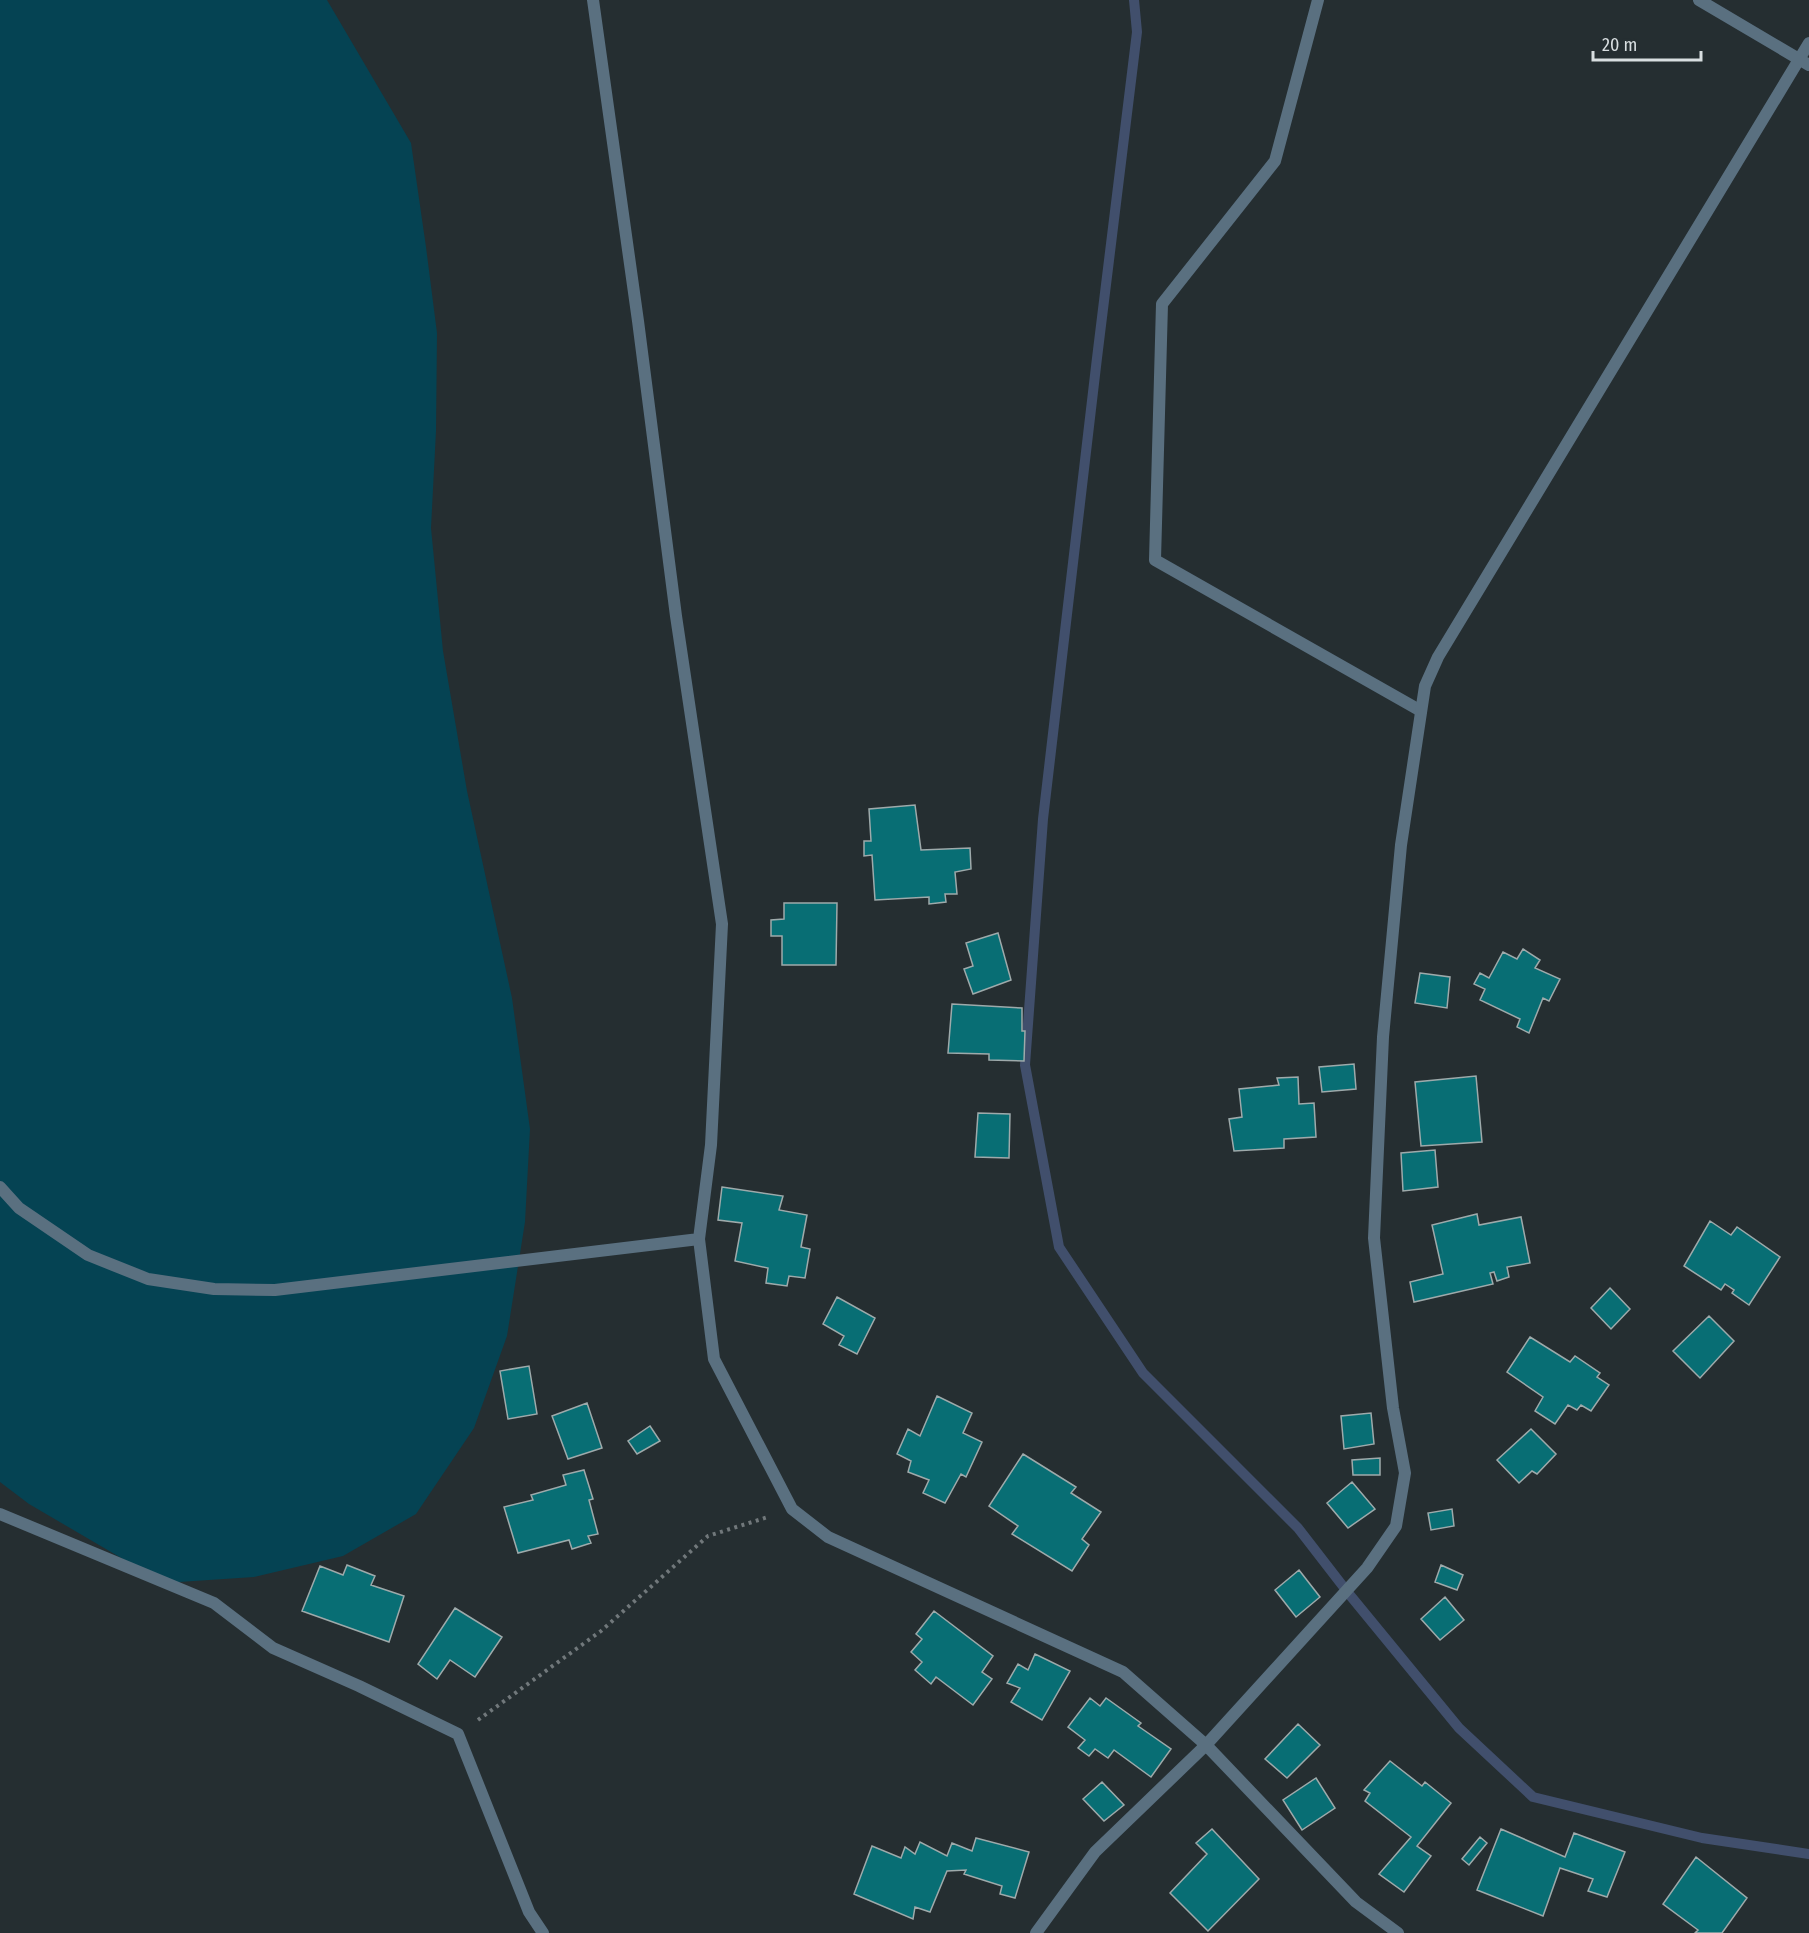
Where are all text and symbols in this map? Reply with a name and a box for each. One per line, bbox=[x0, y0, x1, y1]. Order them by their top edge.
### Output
scale bar bbox=[1593, 24, 1701, 62]
text: 20 m bbox=[1602, 34, 1637, 56]

